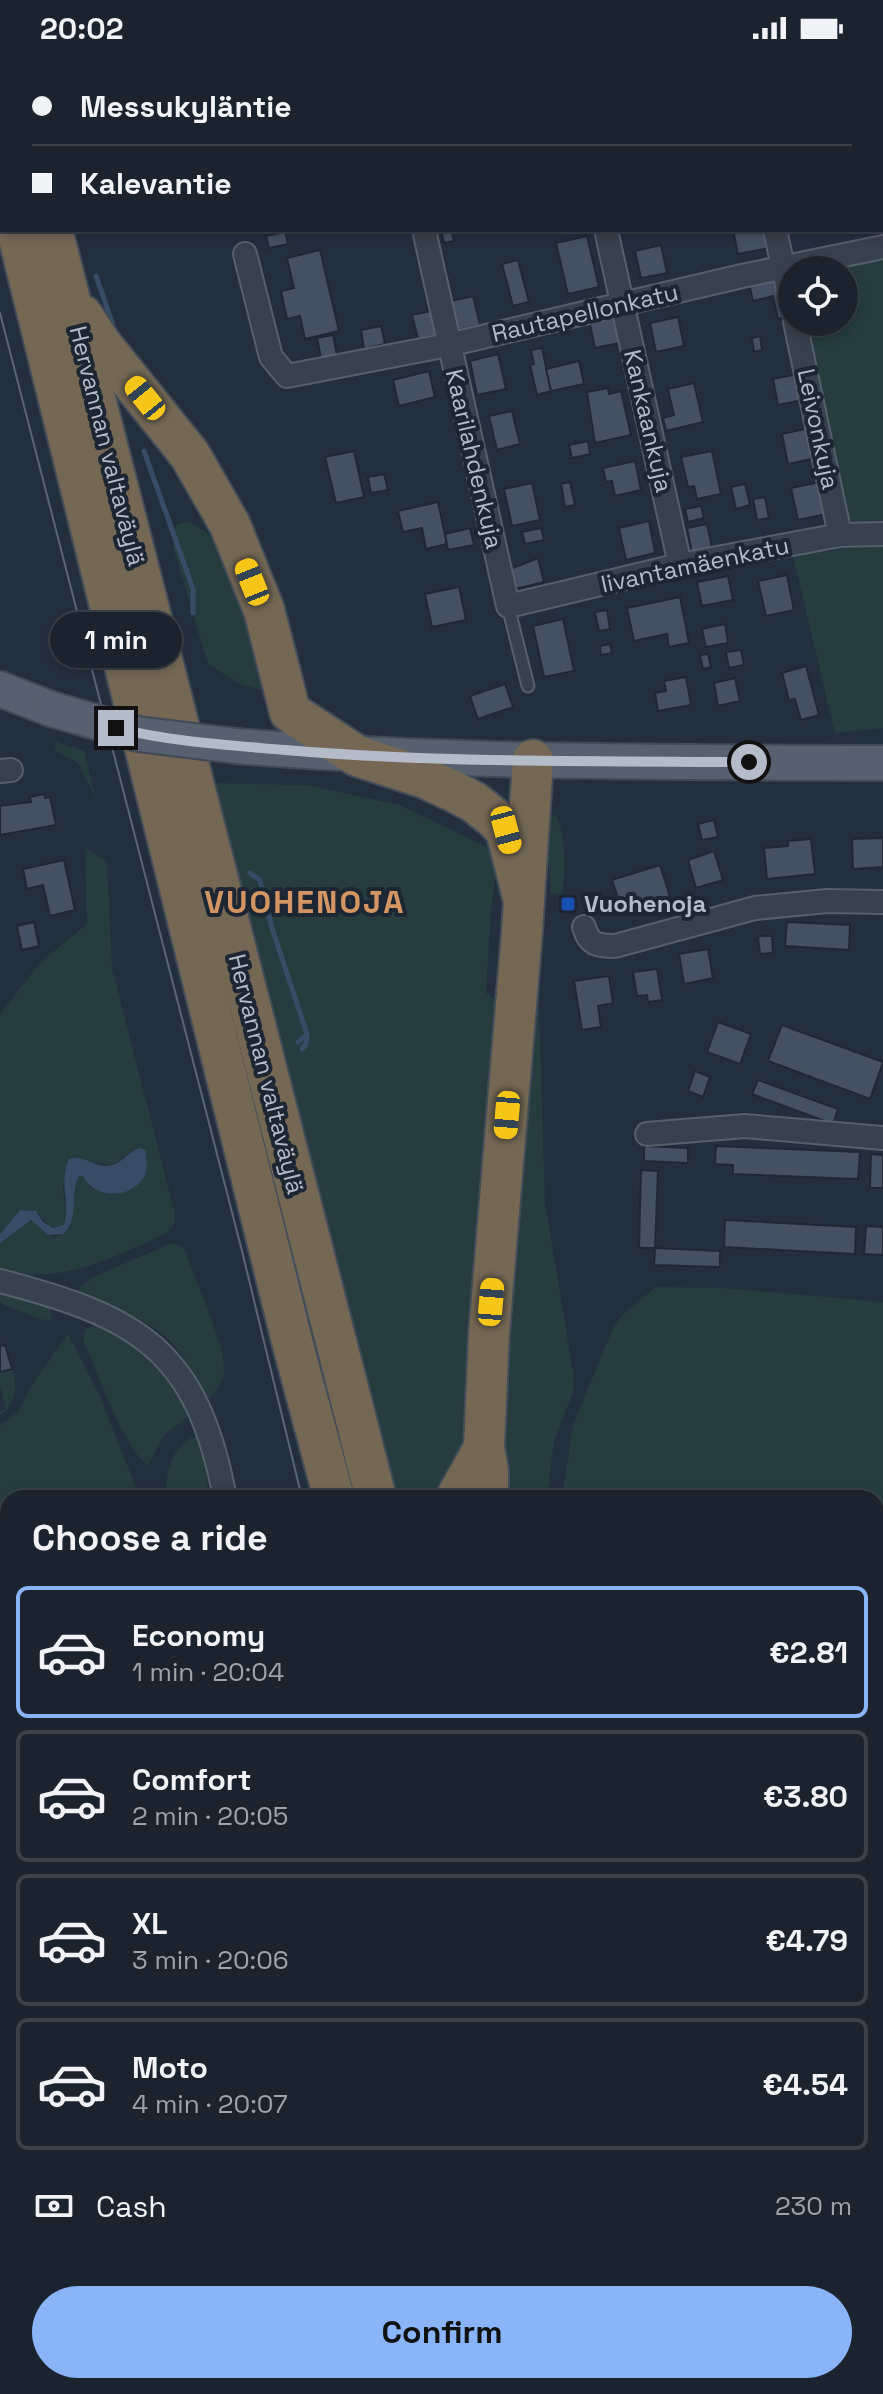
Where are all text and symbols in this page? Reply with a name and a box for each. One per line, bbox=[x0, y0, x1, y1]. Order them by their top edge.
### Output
text: 20:02 bbox=[40, 9, 123, 48]
text: Messukyläntie bbox=[80, 87, 291, 126]
text: Kalevantie bbox=[80, 164, 231, 203]
map controls bbox=[778, 256, 858, 336]
button: locate bbox=[778, 256, 858, 336]
street label: Rautapellonkatu bbox=[489, 276, 681, 349]
street label: Hervannan valtaväylä bbox=[63, 323, 152, 569]
street label: Kankaankuja bbox=[617, 347, 680, 495]
street label: Kaarilahdenkuja bbox=[439, 366, 510, 552]
street label: Leivonkuja bbox=[791, 366, 846, 492]
car bbox=[121, 372, 169, 424]
street label: Iivantamäenkatu bbox=[598, 529, 792, 600]
car bbox=[232, 555, 272, 609]
callout: 1 min bbox=[50, 612, 182, 668]
text: 1 min bbox=[84, 623, 148, 657]
route end bbox=[98, 710, 134, 746]
route start bbox=[731, 744, 767, 780]
car bbox=[488, 804, 524, 856]
district label: VUOHENOJA bbox=[204, 882, 406, 922]
place label: Vuohenoja bbox=[584, 888, 707, 919]
marker: Vuohenoja bbox=[559, 895, 577, 913]
street label: Hervannan valtaväylä bbox=[222, 951, 311, 1197]
car bbox=[493, 1090, 521, 1140]
car bbox=[477, 1277, 505, 1327]
text: Choose a ride bbox=[32, 1515, 268, 1561]
icon: car bbox=[36, 1616, 108, 1688]
text: Economy bbox=[132, 1616, 265, 1655]
text: €2.81 bbox=[769, 1633, 848, 1672]
text: 1 min · 20:04 bbox=[132, 1655, 284, 1689]
icon: car bbox=[36, 1760, 108, 1832]
text: Comfort bbox=[132, 1760, 251, 1799]
text: €3.80 bbox=[763, 1777, 848, 1816]
text: 2 min · 20:05 bbox=[132, 1799, 288, 1833]
icon: car bbox=[36, 1904, 108, 1976]
text: XL bbox=[132, 1904, 168, 1943]
text: €4.79 bbox=[766, 1921, 848, 1960]
text: 3 min · 20:06 bbox=[132, 1943, 289, 1977]
icon: car bbox=[36, 2048, 108, 2120]
text: Moto bbox=[132, 2048, 208, 2087]
text: €4.54 bbox=[763, 2065, 848, 2104]
text: 4 min · 20:07 bbox=[132, 2087, 288, 2121]
icon: cash bbox=[32, 2184, 76, 2228]
text: Cash bbox=[96, 2187, 167, 2226]
text: 230 m bbox=[775, 2189, 852, 2223]
button: Confirm bbox=[32, 2286, 852, 2378]

